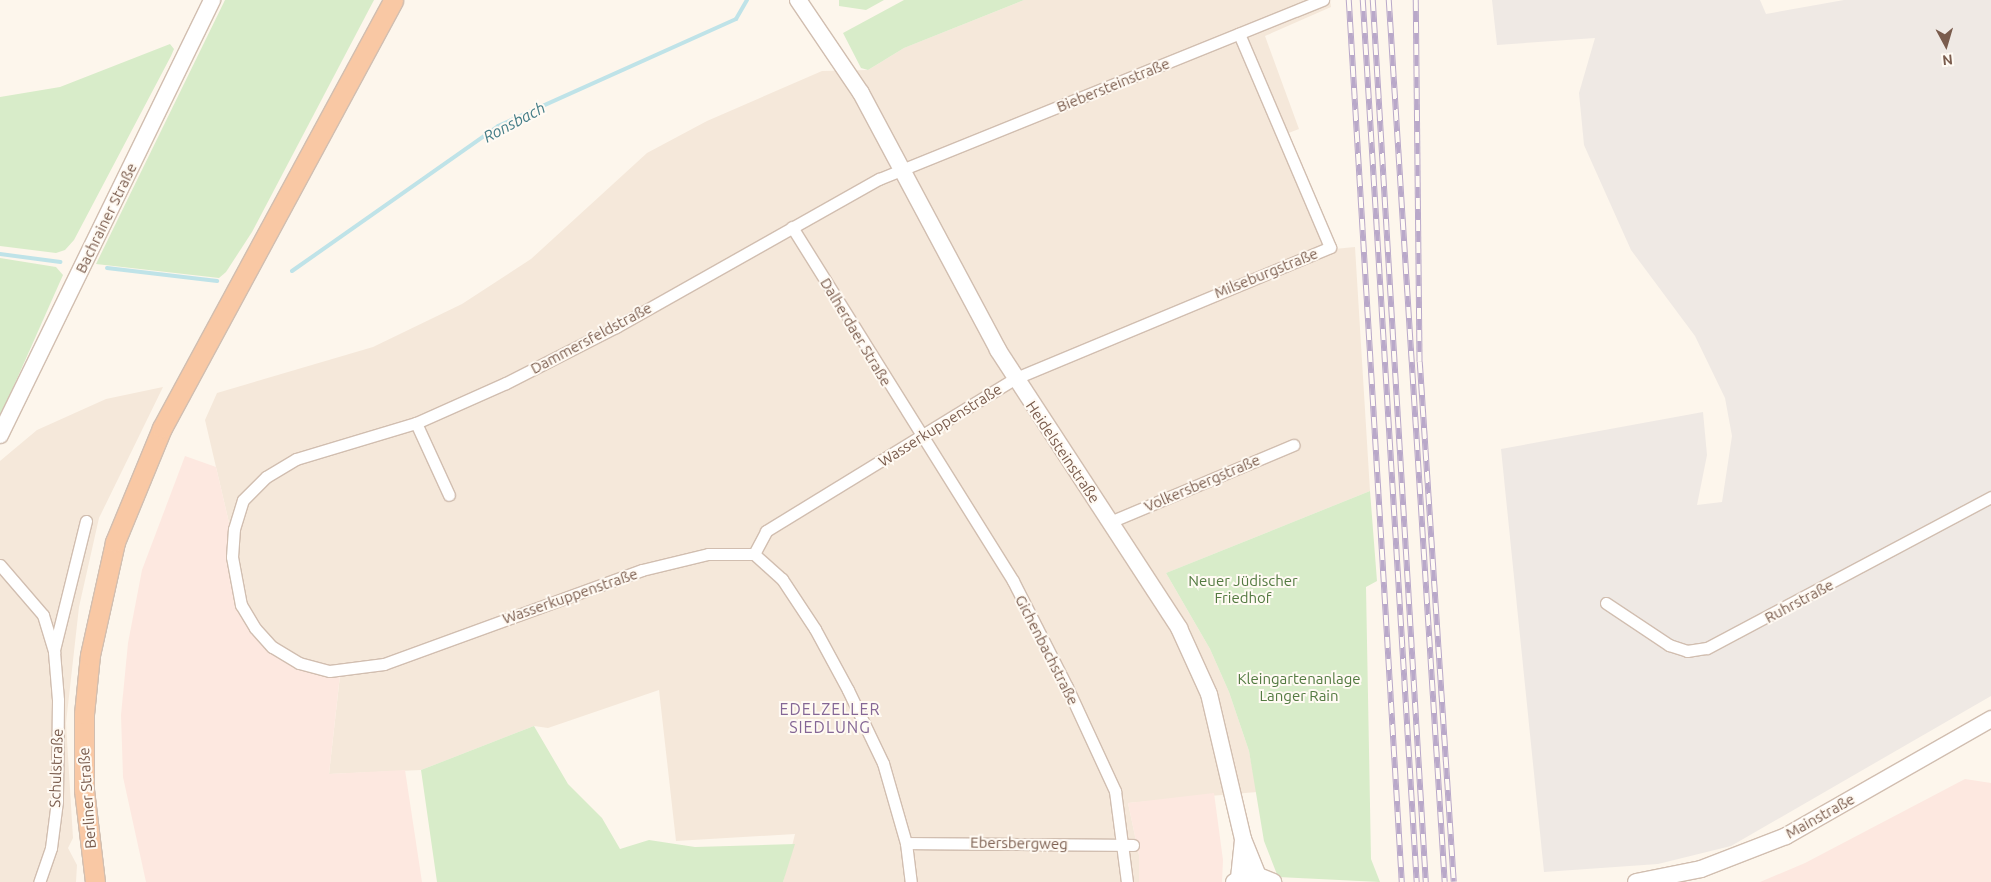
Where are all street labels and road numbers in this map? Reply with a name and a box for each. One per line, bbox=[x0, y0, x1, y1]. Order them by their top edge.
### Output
street label: Biebersteinstraße bbox=[1054, 54, 1172, 116]
street label: Bachrainer Straße bbox=[72, 160, 140, 276]
street label: Milseburgstraße bbox=[1212, 244, 1320, 302]
street label: Dalherdaer Straße bbox=[817, 275, 895, 389]
street label: Dammersfeldstraße bbox=[527, 298, 655, 378]
street label: Wasserkuppenstraße bbox=[875, 380, 1005, 470]
street label: Heidelsteinstraße bbox=[1022, 397, 1104, 507]
street label: Volkersbergstraße bbox=[1141, 451, 1263, 515]
street label: Wasserkuppenstraße bbox=[500, 564, 640, 628]
street label: Ruhrstraße bbox=[1762, 575, 1836, 627]
street label: Gichenbachstraße bbox=[1011, 592, 1083, 708]
street label: Schulstraße bbox=[46, 728, 66, 808]
street label: Berliner Straße bbox=[74, 747, 100, 849]
street label: Mainstraße bbox=[1782, 790, 1858, 842]
street label: Ebersbergweg bbox=[970, 833, 1068, 853]

